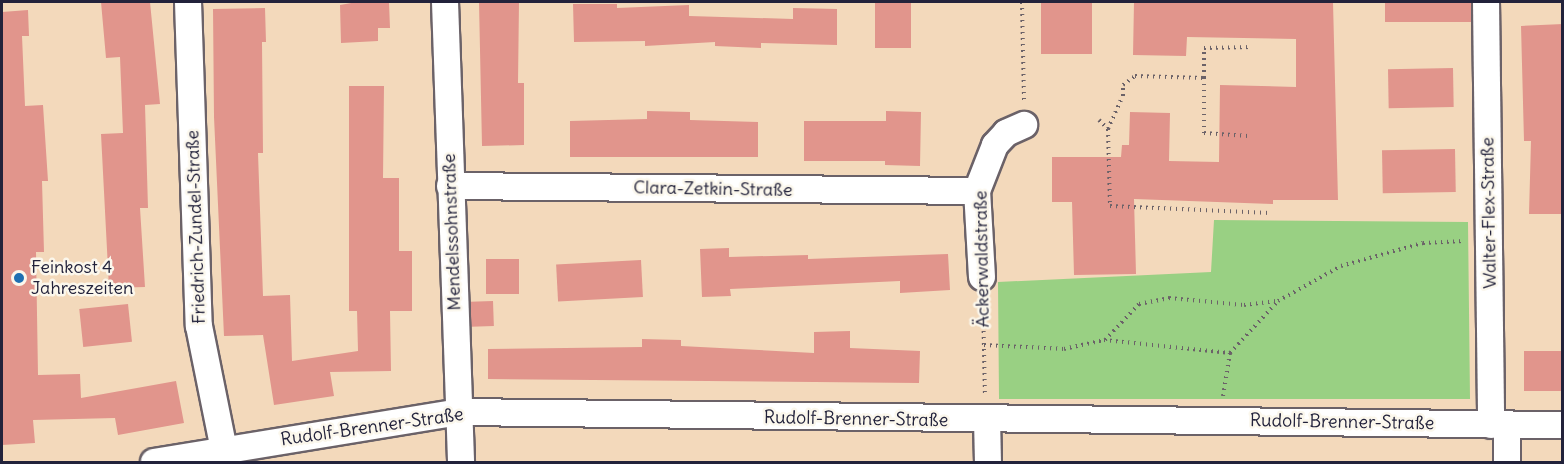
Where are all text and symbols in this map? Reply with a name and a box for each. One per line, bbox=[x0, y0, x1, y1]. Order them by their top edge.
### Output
street label: Friedrich-Zundel-Straße bbox=[182, 130, 210, 324]
street label: Walter-Flex-Straße bbox=[1477, 137, 1501, 289]
street label: Mendelssohnstraße bbox=[438, 153, 466, 311]
street label: Clara-Zetkin-Straße bbox=[633, 177, 793, 201]
street label: Äckerwaldstraße bbox=[970, 190, 994, 328]
place label: Feinkost 4 Jahreszeiten bbox=[31, 257, 133, 300]
marker: Feinkost 4 Jahreszeiten bbox=[12, 271, 26, 285]
street label: Rudolf-Brenner-Straße bbox=[279, 403, 465, 451]
street label: Rudolf-Brenner-Straße bbox=[764, 407, 948, 431]
street label: Rudolf-Brenner-Straße bbox=[1250, 410, 1434, 434]

